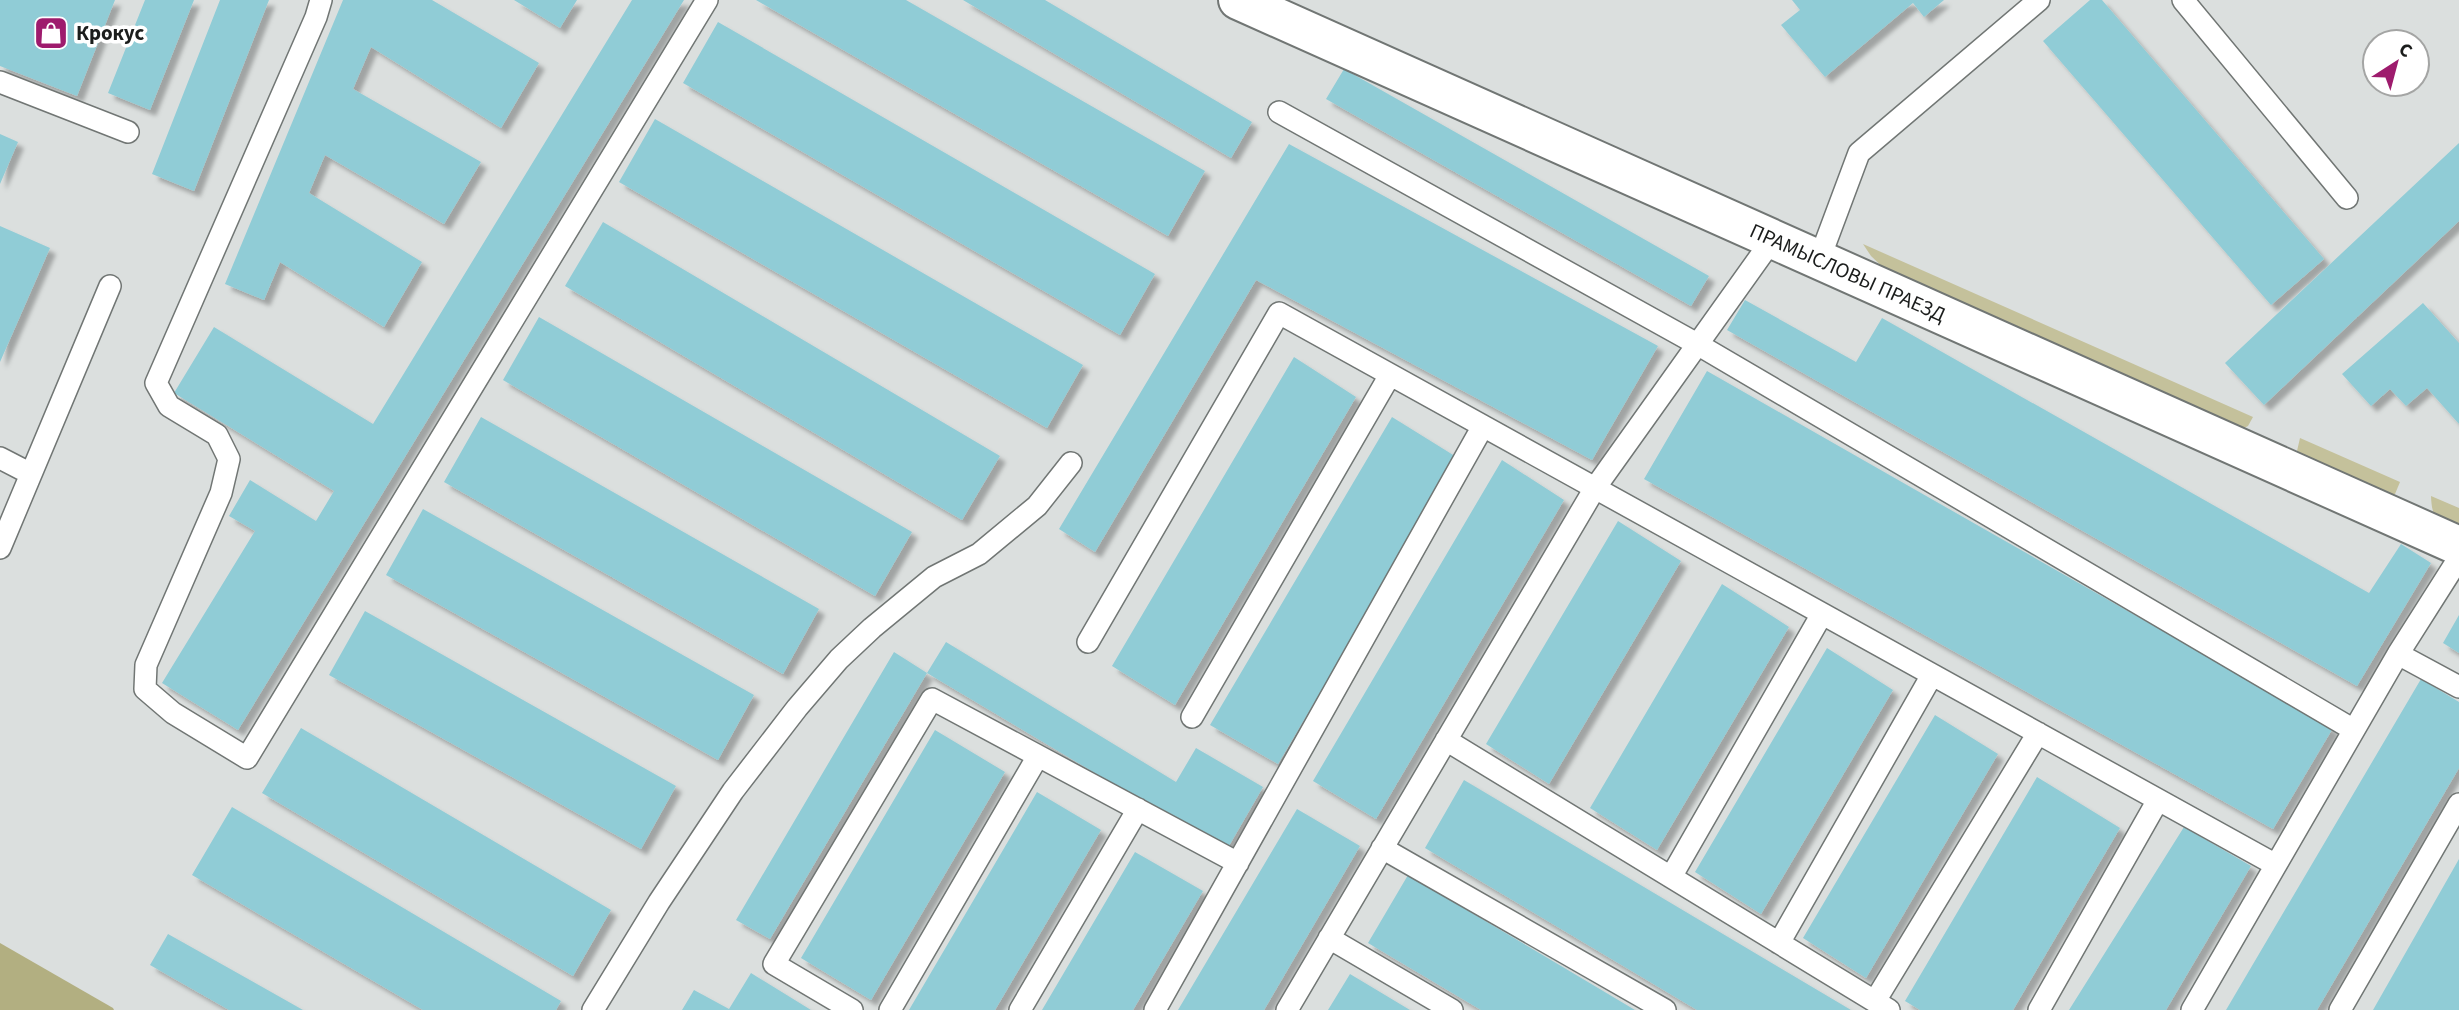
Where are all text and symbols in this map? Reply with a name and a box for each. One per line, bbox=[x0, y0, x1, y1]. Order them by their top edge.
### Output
shop icon: Крокус bbox=[32, 14, 70, 52]
place label: Крокус bbox=[76, 18, 144, 48]
north arrow bbox=[2361, 28, 2431, 98]
text: С bbox=[2393, 36, 2418, 65]
street label: ПРАМЫСЛОВЫ ПРАЕЗД bbox=[1745, 216, 1951, 330]

